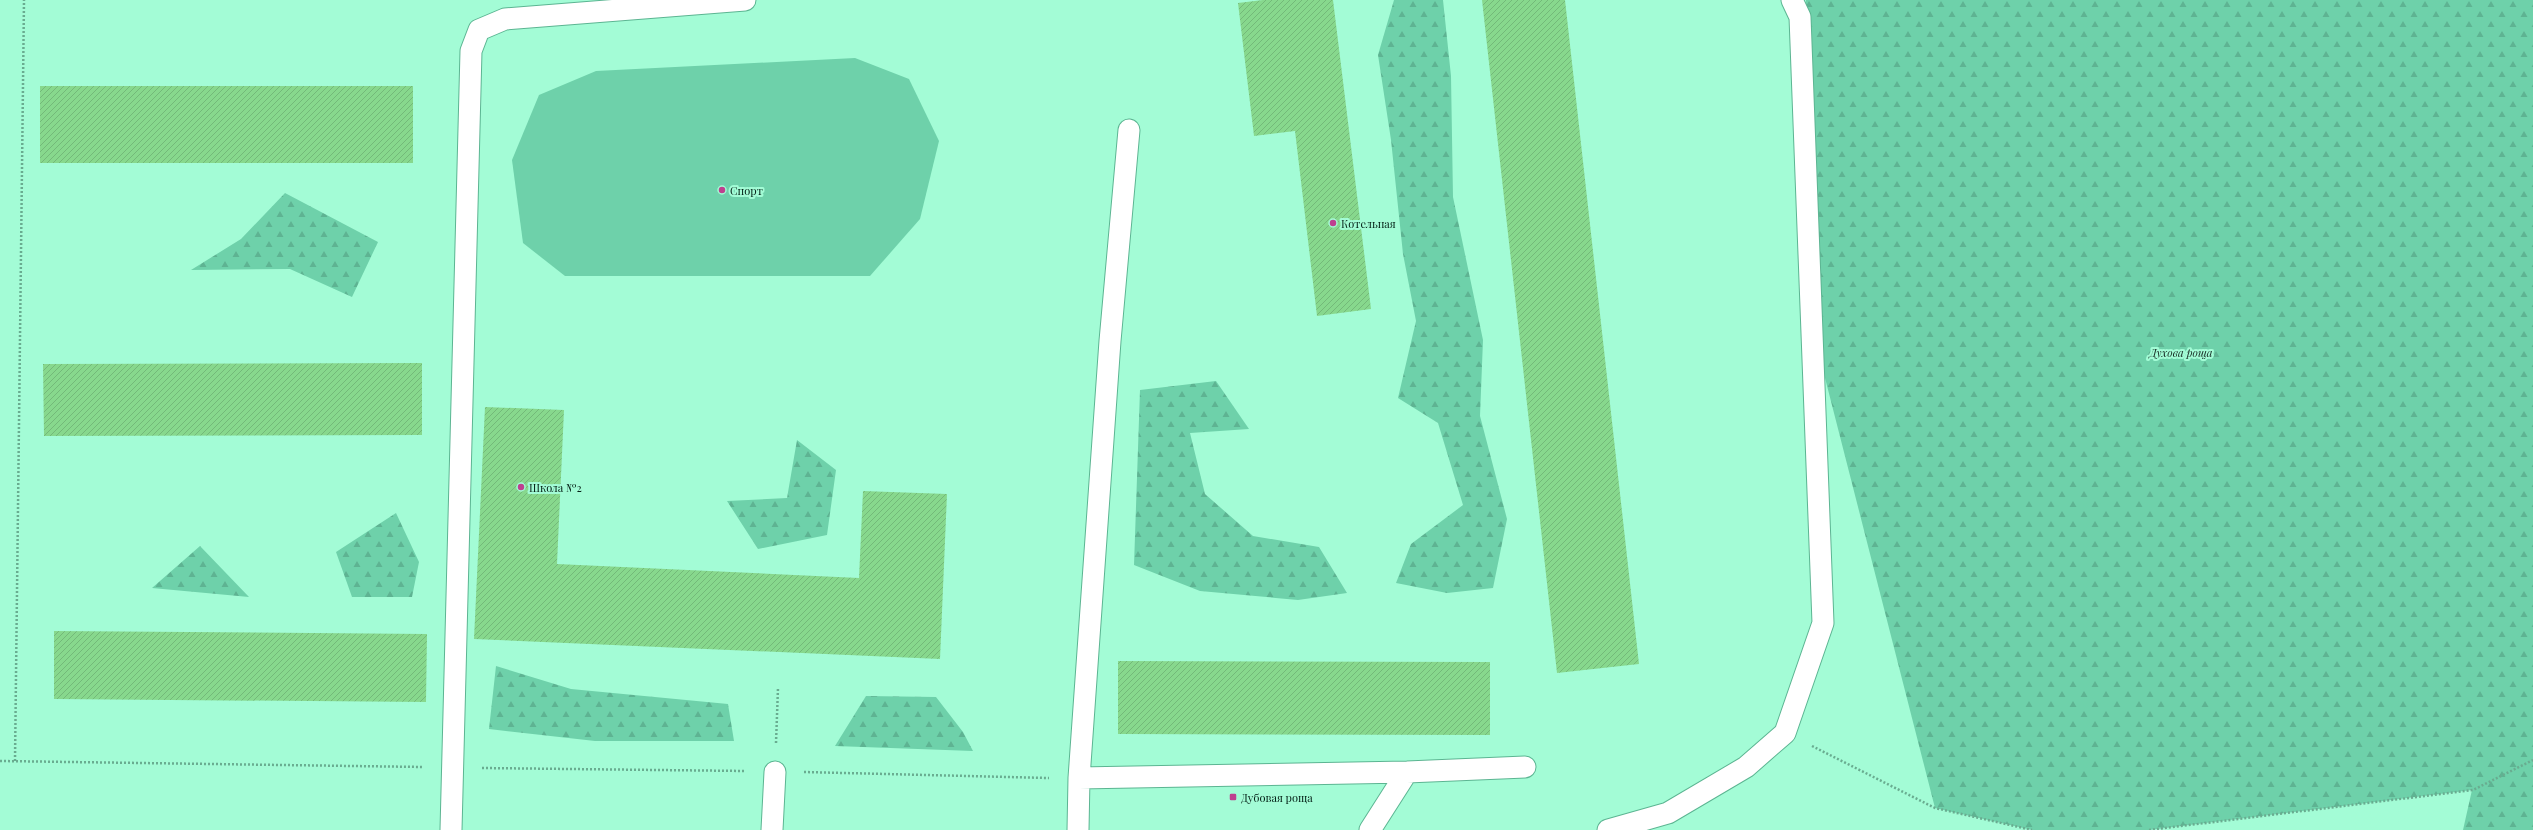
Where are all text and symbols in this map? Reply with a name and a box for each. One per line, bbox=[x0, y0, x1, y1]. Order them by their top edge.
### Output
place label: Спорт bbox=[730, 183, 763, 198]
marker: Спорт bbox=[717, 185, 727, 195]
place label: Котельная bbox=[1341, 216, 1396, 231]
marker: Котельная bbox=[1328, 218, 1338, 228]
park label: Духова роща bbox=[2147, 345, 2213, 360]
place label: Школа №2 bbox=[529, 480, 582, 495]
marker: Школа №2 bbox=[516, 482, 526, 492]
place label: Дубовая роща bbox=[1241, 790, 1313, 805]
marker: Дубовая роща bbox=[1228, 792, 1238, 802]

